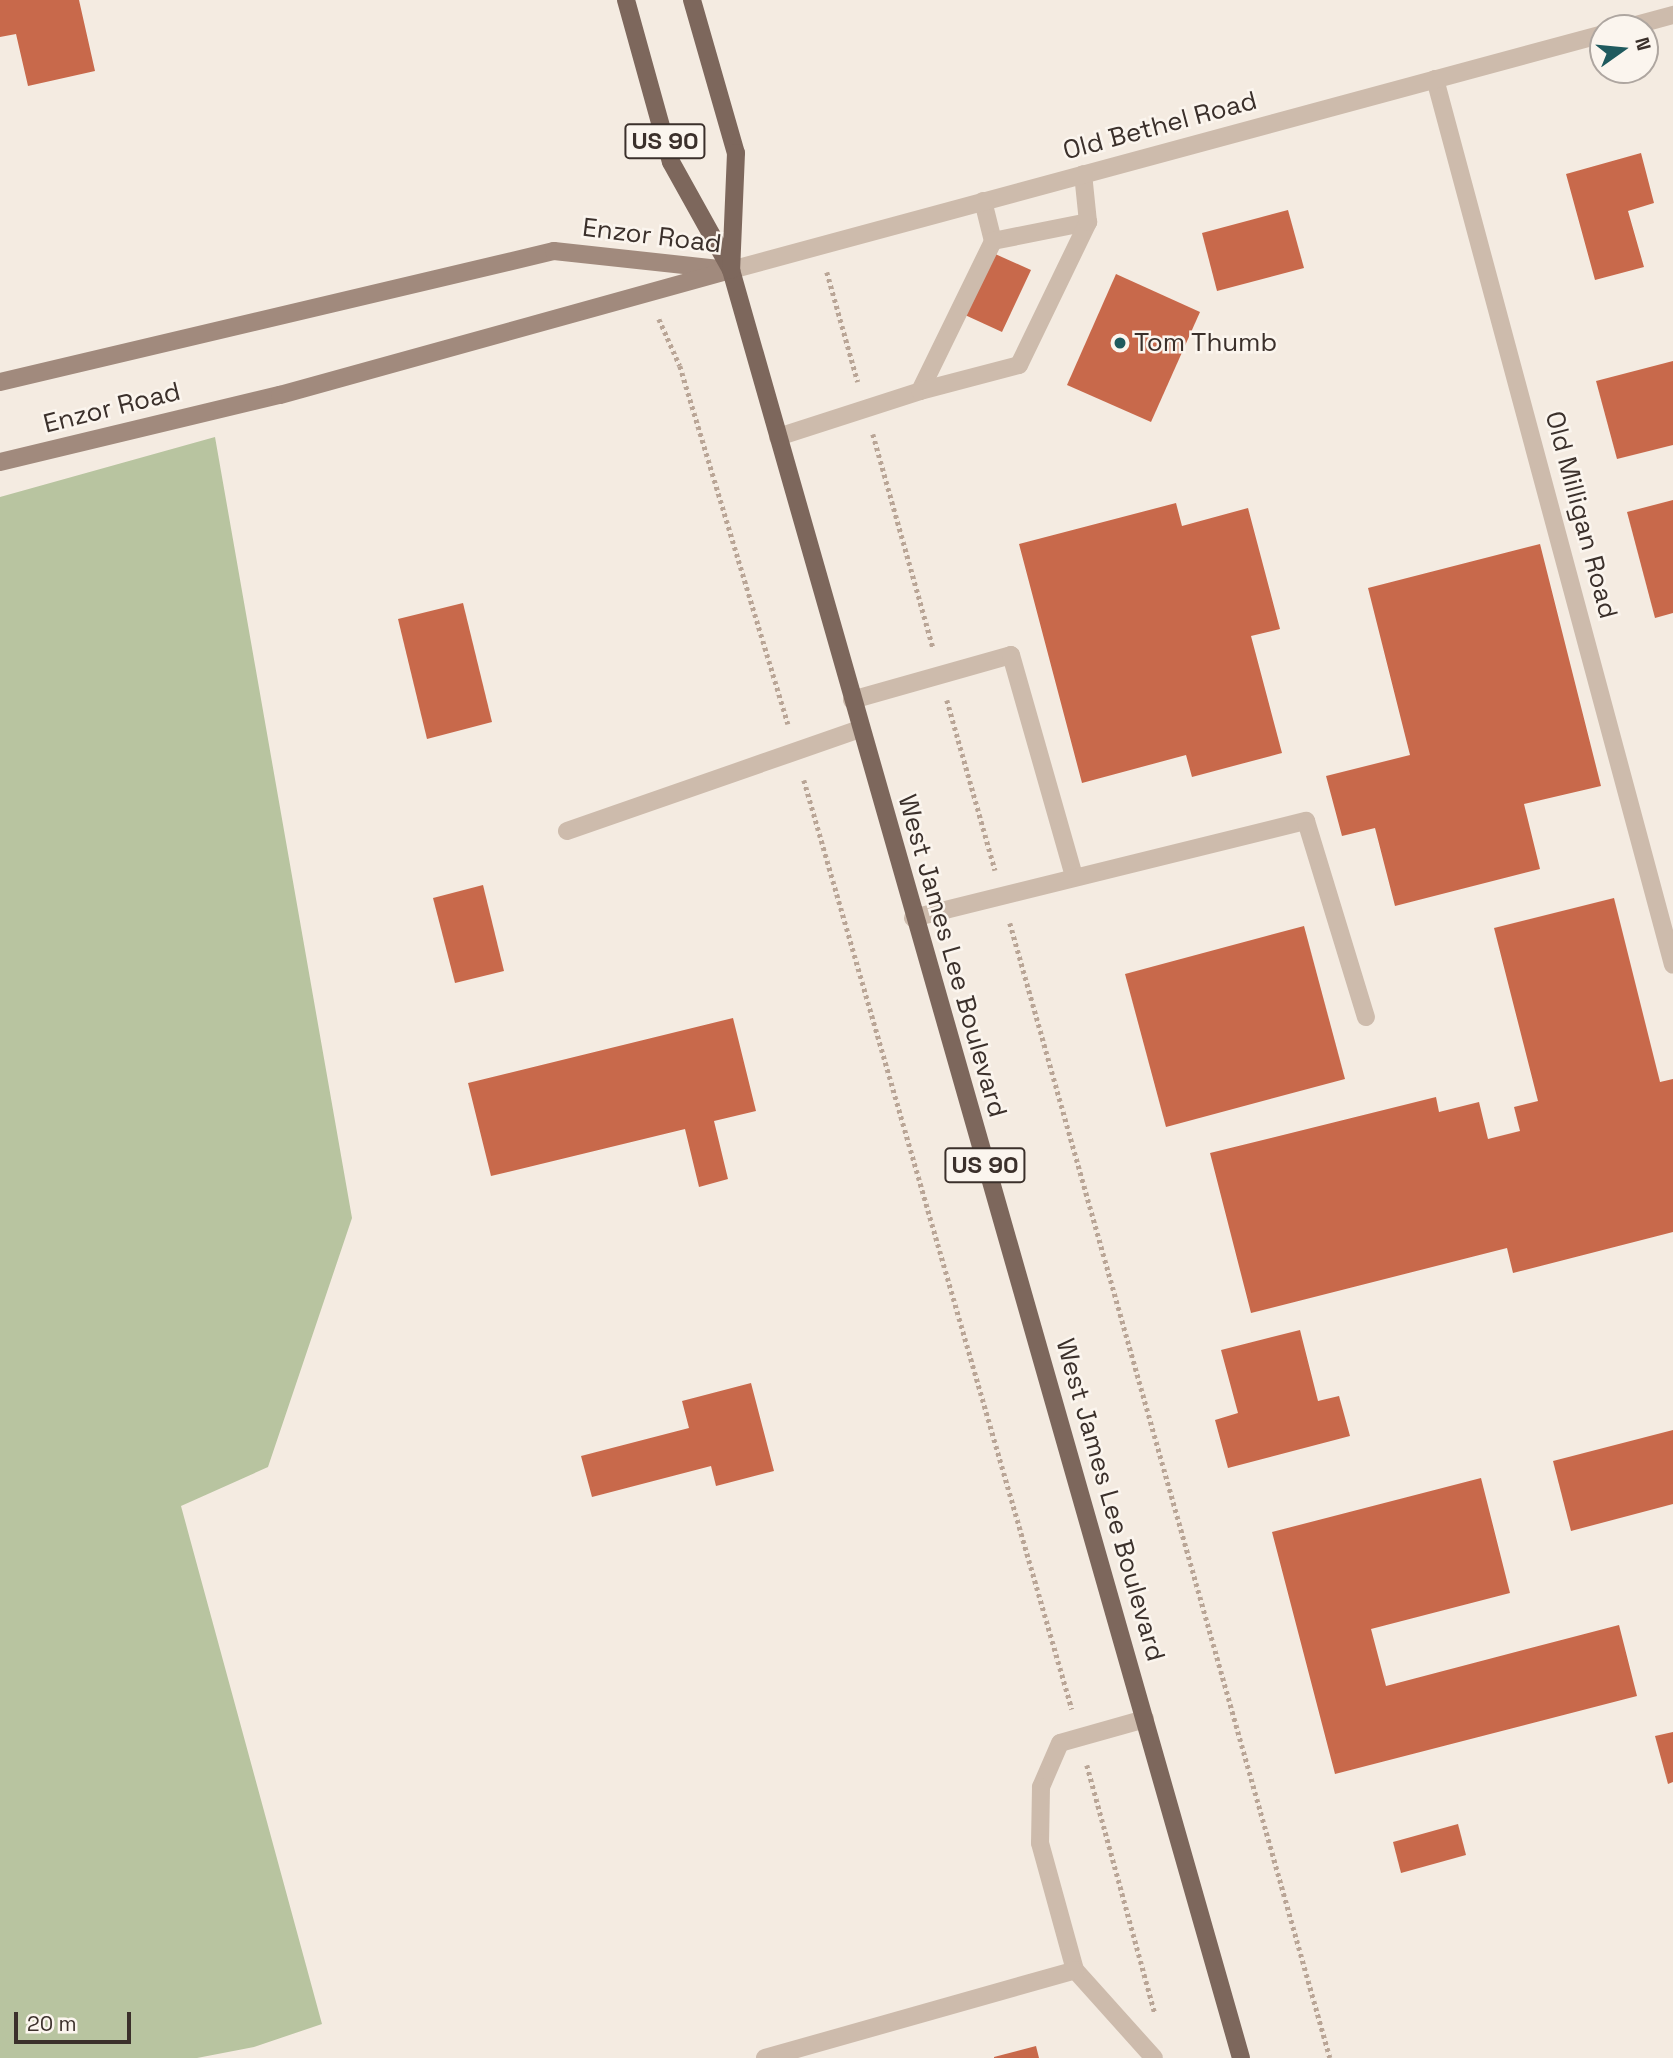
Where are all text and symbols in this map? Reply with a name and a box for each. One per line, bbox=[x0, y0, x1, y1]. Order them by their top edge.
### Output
north arrow bbox=[1589, 14, 1659, 84]
text: N bbox=[1629, 35, 1657, 53]
street label: Old Bethel Road bbox=[1060, 85, 1260, 167]
road number: US 90 bbox=[623, 120, 707, 162]
street label: Enzor Road bbox=[581, 212, 723, 260]
place label: Tom Thumb bbox=[1134, 327, 1278, 359]
marker: Tom Thumb bbox=[1112, 335, 1128, 351]
street label: Enzor Road bbox=[40, 376, 184, 440]
street label: Old Milligan Road bbox=[1538, 408, 1624, 622]
street label: West James Lee Boulevard bbox=[891, 791, 1013, 1121]
road number: US 90 bbox=[943, 1144, 1027, 1185]
street label: West James Lee Boulevard bbox=[1049, 1335, 1171, 1665]
scale bar bbox=[18, 1998, 135, 2042]
text: 20 m bbox=[27, 2010, 77, 2037]

